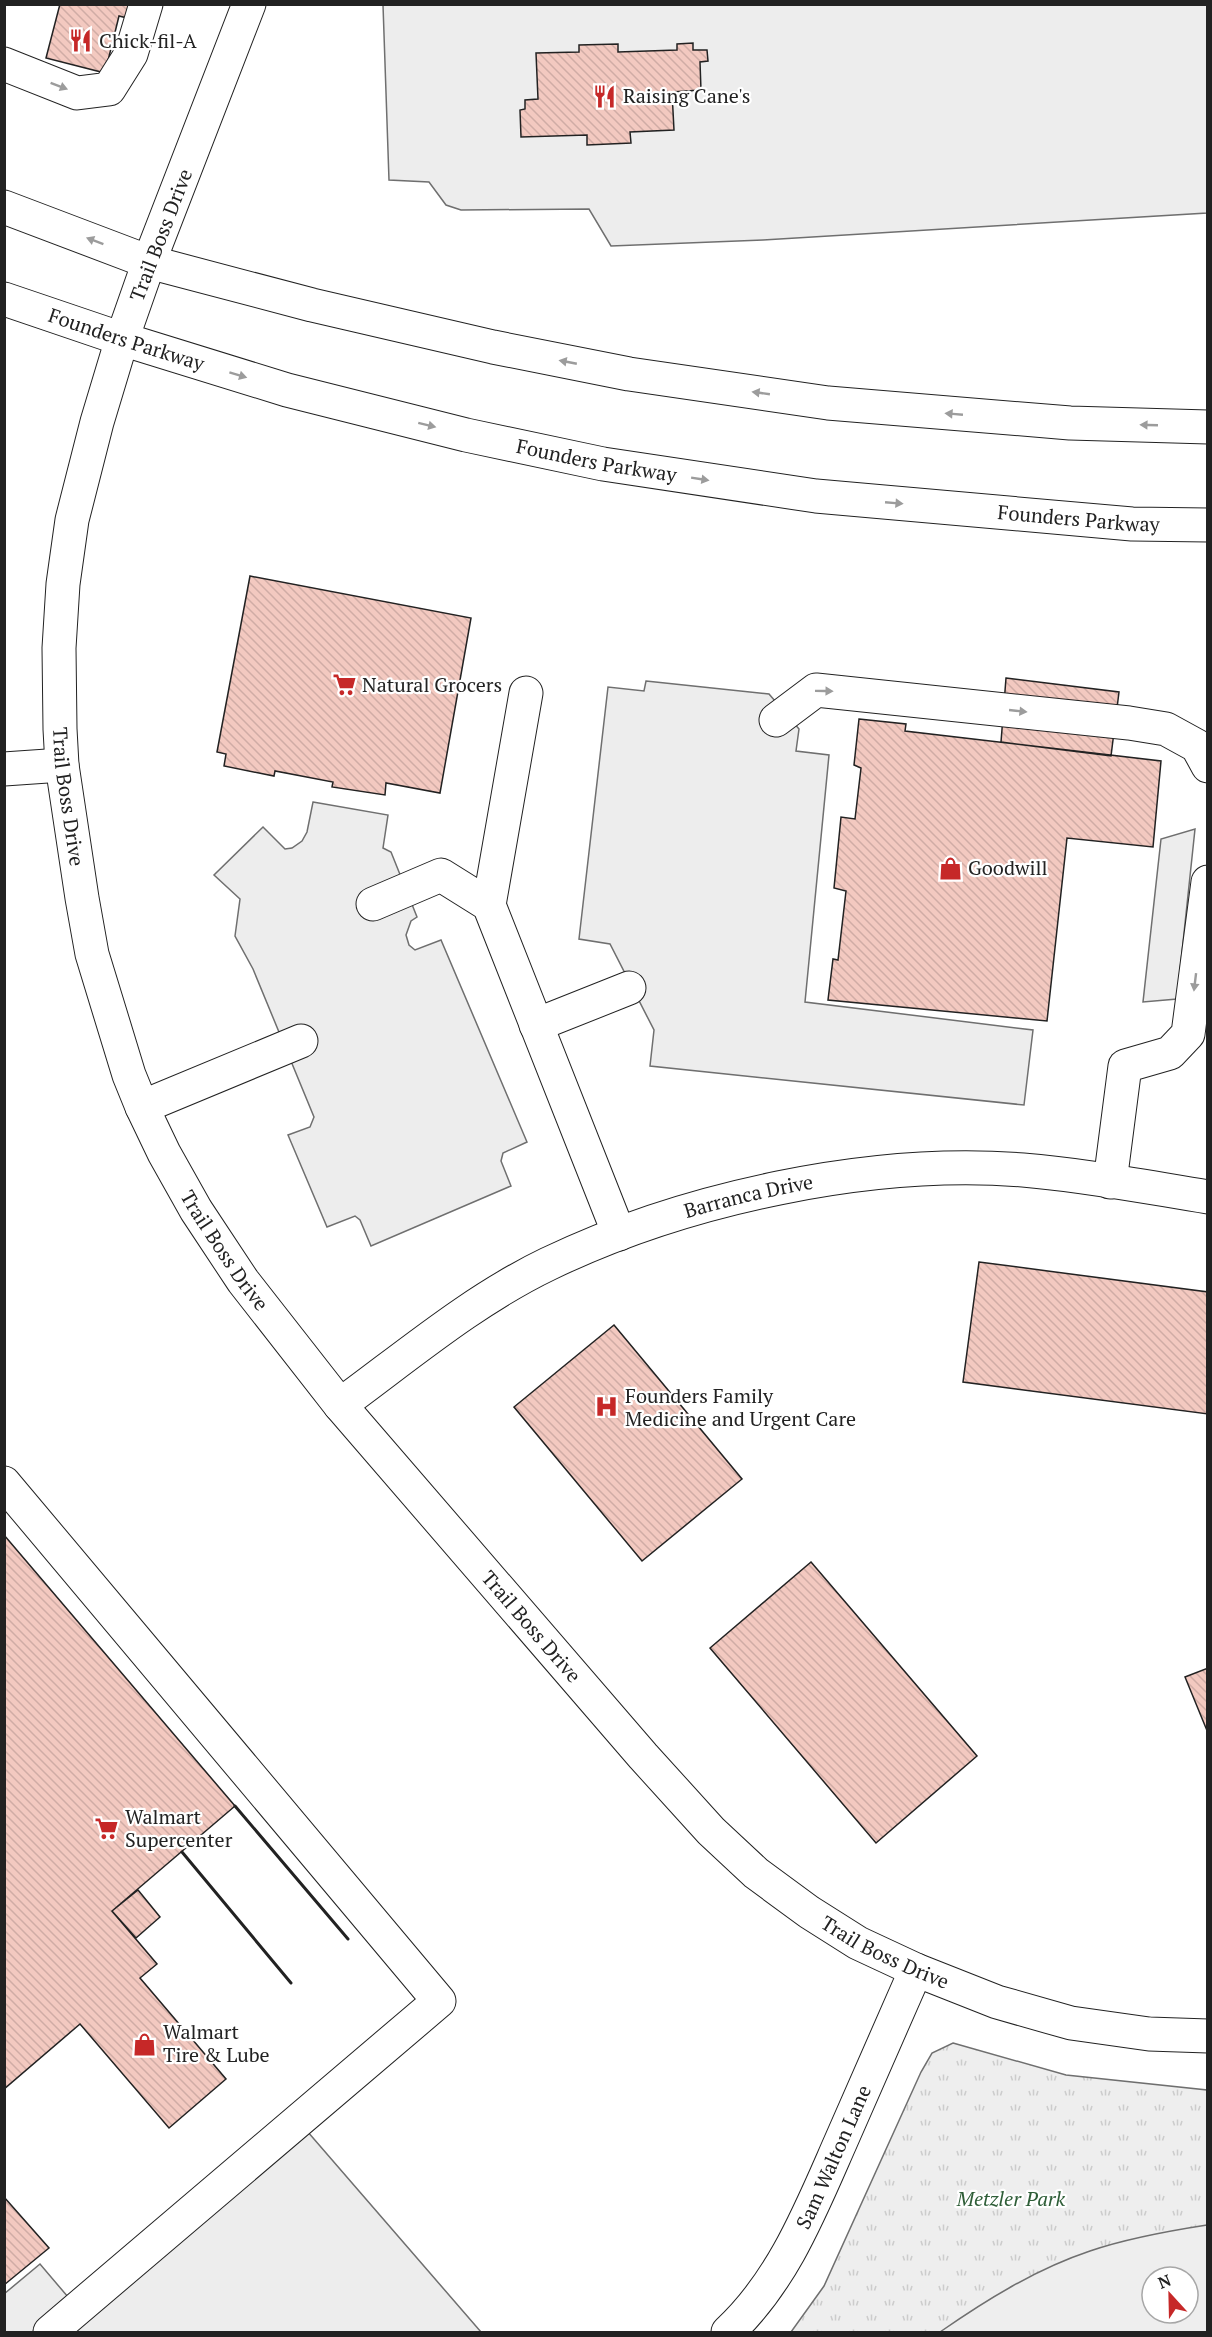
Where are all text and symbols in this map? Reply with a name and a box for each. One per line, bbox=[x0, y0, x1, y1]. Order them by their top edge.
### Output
place label: Chick-fil-A bbox=[99, 27, 197, 54]
restaurant icon: Chick-fil-A bbox=[68, 28, 94, 54]
one-way arrow bbox=[50, 82, 68, 91]
place label: Raising Cane's bbox=[623, 82, 750, 109]
restaurant icon: Raising Cane's bbox=[592, 83, 618, 109]
street label: Trail Boss Drive bbox=[123, 165, 198, 305]
one-way arrow bbox=[85, 236, 103, 246]
street label: Founders Parkway bbox=[45, 301, 209, 377]
one-way arrow bbox=[558, 357, 577, 366]
one-way arrow bbox=[229, 371, 247, 380]
one-way arrow bbox=[751, 389, 770, 398]
one-way arrow bbox=[945, 409, 964, 419]
one-way arrow bbox=[417, 421, 436, 431]
one-way arrow bbox=[1140, 421, 1159, 430]
street label: Founders Parkway bbox=[514, 432, 679, 488]
one-way arrow bbox=[691, 474, 710, 483]
one-way arrow bbox=[884, 498, 903, 508]
street label: Founders Parkway bbox=[997, 498, 1161, 537]
place label: Natural Grocers bbox=[362, 671, 502, 698]
supermarket icon: Natural Grocers bbox=[331, 672, 357, 698]
one-way arrow bbox=[815, 687, 834, 696]
one-way arrow bbox=[1008, 706, 1027, 716]
street label: Trail Boss Drive bbox=[47, 726, 91, 868]
place label: Goodwill bbox=[968, 854, 1048, 881]
shop icon: Goodwill bbox=[937, 855, 963, 881]
one-way arrow bbox=[1190, 973, 1199, 992]
street label: Barranca Drive bbox=[681, 1168, 815, 1224]
street label: Trail Boss Drive bbox=[175, 1185, 275, 1316]
place label: Founders Family Medicine and Urgent Care bbox=[625, 1382, 856, 1432]
hospital icon: Founders Family Medicine and Urgent Care bbox=[594, 1394, 620, 1420]
street label: Trail Boss Drive bbox=[476, 1564, 588, 1688]
place label: Walmart Supercenter bbox=[125, 1803, 233, 1853]
supermarket icon: Walmart Supercenter bbox=[94, 1816, 120, 1842]
street label: Trail Boss Drive bbox=[816, 1909, 953, 1995]
place label: Walmart Tire & Lube bbox=[163, 2018, 270, 2068]
shop icon: Walmart Tire & Lube bbox=[132, 2031, 158, 2057]
street label: Sam Walton Lane bbox=[789, 2081, 877, 2233]
park label: Metzler Park bbox=[956, 2185, 1066, 2212]
north arrow bbox=[1140, 2265, 1200, 2325]
text: N bbox=[1155, 2269, 1174, 2294]

